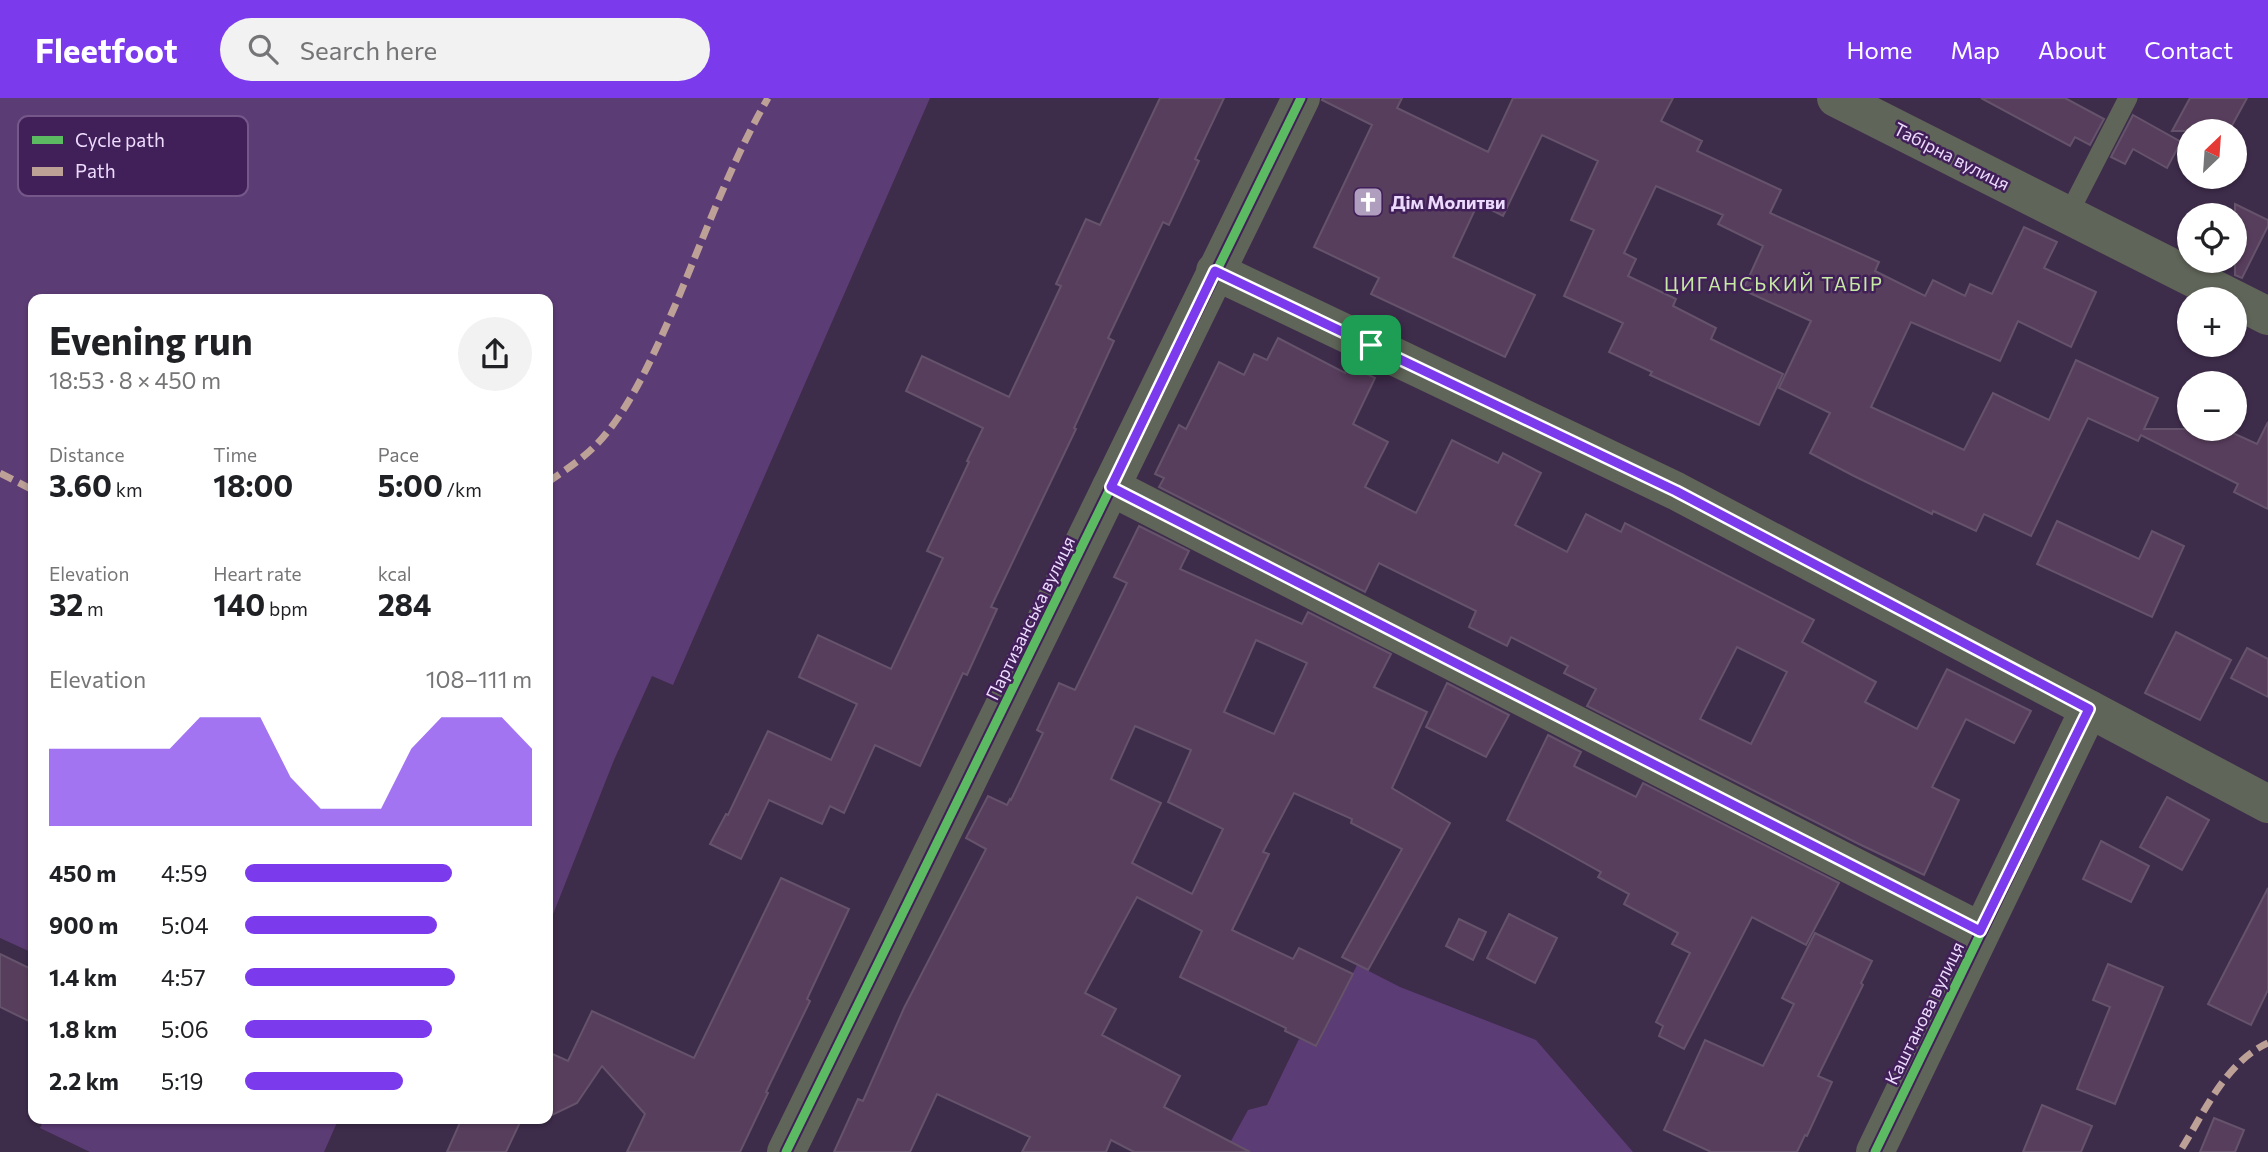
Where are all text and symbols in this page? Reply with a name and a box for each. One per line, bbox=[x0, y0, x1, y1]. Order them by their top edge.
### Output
search box bbox=[220, 18, 710, 81]
text: Fleetfoot bbox=[35, 29, 178, 70]
icon: search bbox=[244, 30, 282, 68]
text: Search here bbox=[300, 34, 437, 65]
text: Home bbox=[1847, 35, 1913, 64]
text: Map bbox=[1951, 35, 2000, 64]
text: About bbox=[2038, 35, 2106, 64]
text: Contact bbox=[2144, 35, 2233, 64]
legend bbox=[18, 116, 248, 196]
street label: Табірна вулиця bbox=[1890, 117, 2014, 195]
north arrow bbox=[2177, 119, 2247, 189]
map controls bbox=[2177, 119, 2247, 441]
text: Cycle path bbox=[75, 128, 165, 151]
text: Path bbox=[75, 159, 116, 182]
church icon: Дім Молитви bbox=[1351, 185, 1385, 219]
place label: Дім Молитви bbox=[1391, 191, 1505, 213]
button: locate bbox=[2177, 203, 2247, 273]
district label: ЦИГАНСЬКИЙ ТАБІР bbox=[1664, 272, 1884, 295]
button: + bbox=[2177, 287, 2247, 357]
pin bbox=[1341, 315, 1401, 375]
text: Evening run bbox=[49, 316, 253, 363]
button: share bbox=[458, 317, 532, 391]
icon: arrive bbox=[1352, 326, 1390, 364]
text: 18:53 · 8 × 450 m bbox=[49, 366, 221, 394]
button: − bbox=[2177, 371, 2247, 441]
text: Distance bbox=[49, 443, 125, 466]
text: Time bbox=[213, 443, 257, 466]
text: Pace bbox=[378, 443, 419, 466]
text: 3.60 bbox=[49, 466, 112, 503]
text: 18:00 bbox=[213, 466, 293, 503]
text: 5:00 bbox=[378, 466, 443, 503]
text: km bbox=[112, 478, 143, 501]
text: /km bbox=[443, 478, 482, 501]
street label: Партизанська вулиця bbox=[981, 532, 1079, 704]
text: Elevation bbox=[49, 562, 129, 585]
text: Heart rate bbox=[213, 562, 302, 585]
text: kcal bbox=[378, 562, 412, 585]
text: 32 bbox=[49, 585, 83, 622]
text: 140 bbox=[213, 585, 265, 622]
text: 284 bbox=[378, 585, 432, 622]
text: m bbox=[83, 597, 104, 620]
text: bpm bbox=[265, 597, 308, 620]
text: Elevation bbox=[49, 665, 146, 693]
text: 108–111 m bbox=[426, 665, 532, 693]
text: 450 m bbox=[49, 859, 116, 887]
text: 4:59 bbox=[161, 859, 207, 887]
text: 900 m bbox=[49, 911, 118, 939]
text: 5:04 bbox=[161, 911, 208, 939]
street label: Каштанова вулиця bbox=[1880, 938, 1968, 1088]
text: 1.4 km bbox=[49, 963, 117, 991]
text: 4:57 bbox=[161, 963, 206, 991]
text: 1.8 km bbox=[49, 1015, 117, 1043]
text: 5:06 bbox=[161, 1015, 209, 1043]
text: 2.2 km bbox=[49, 1067, 119, 1095]
text: 5:19 bbox=[161, 1067, 203, 1095]

